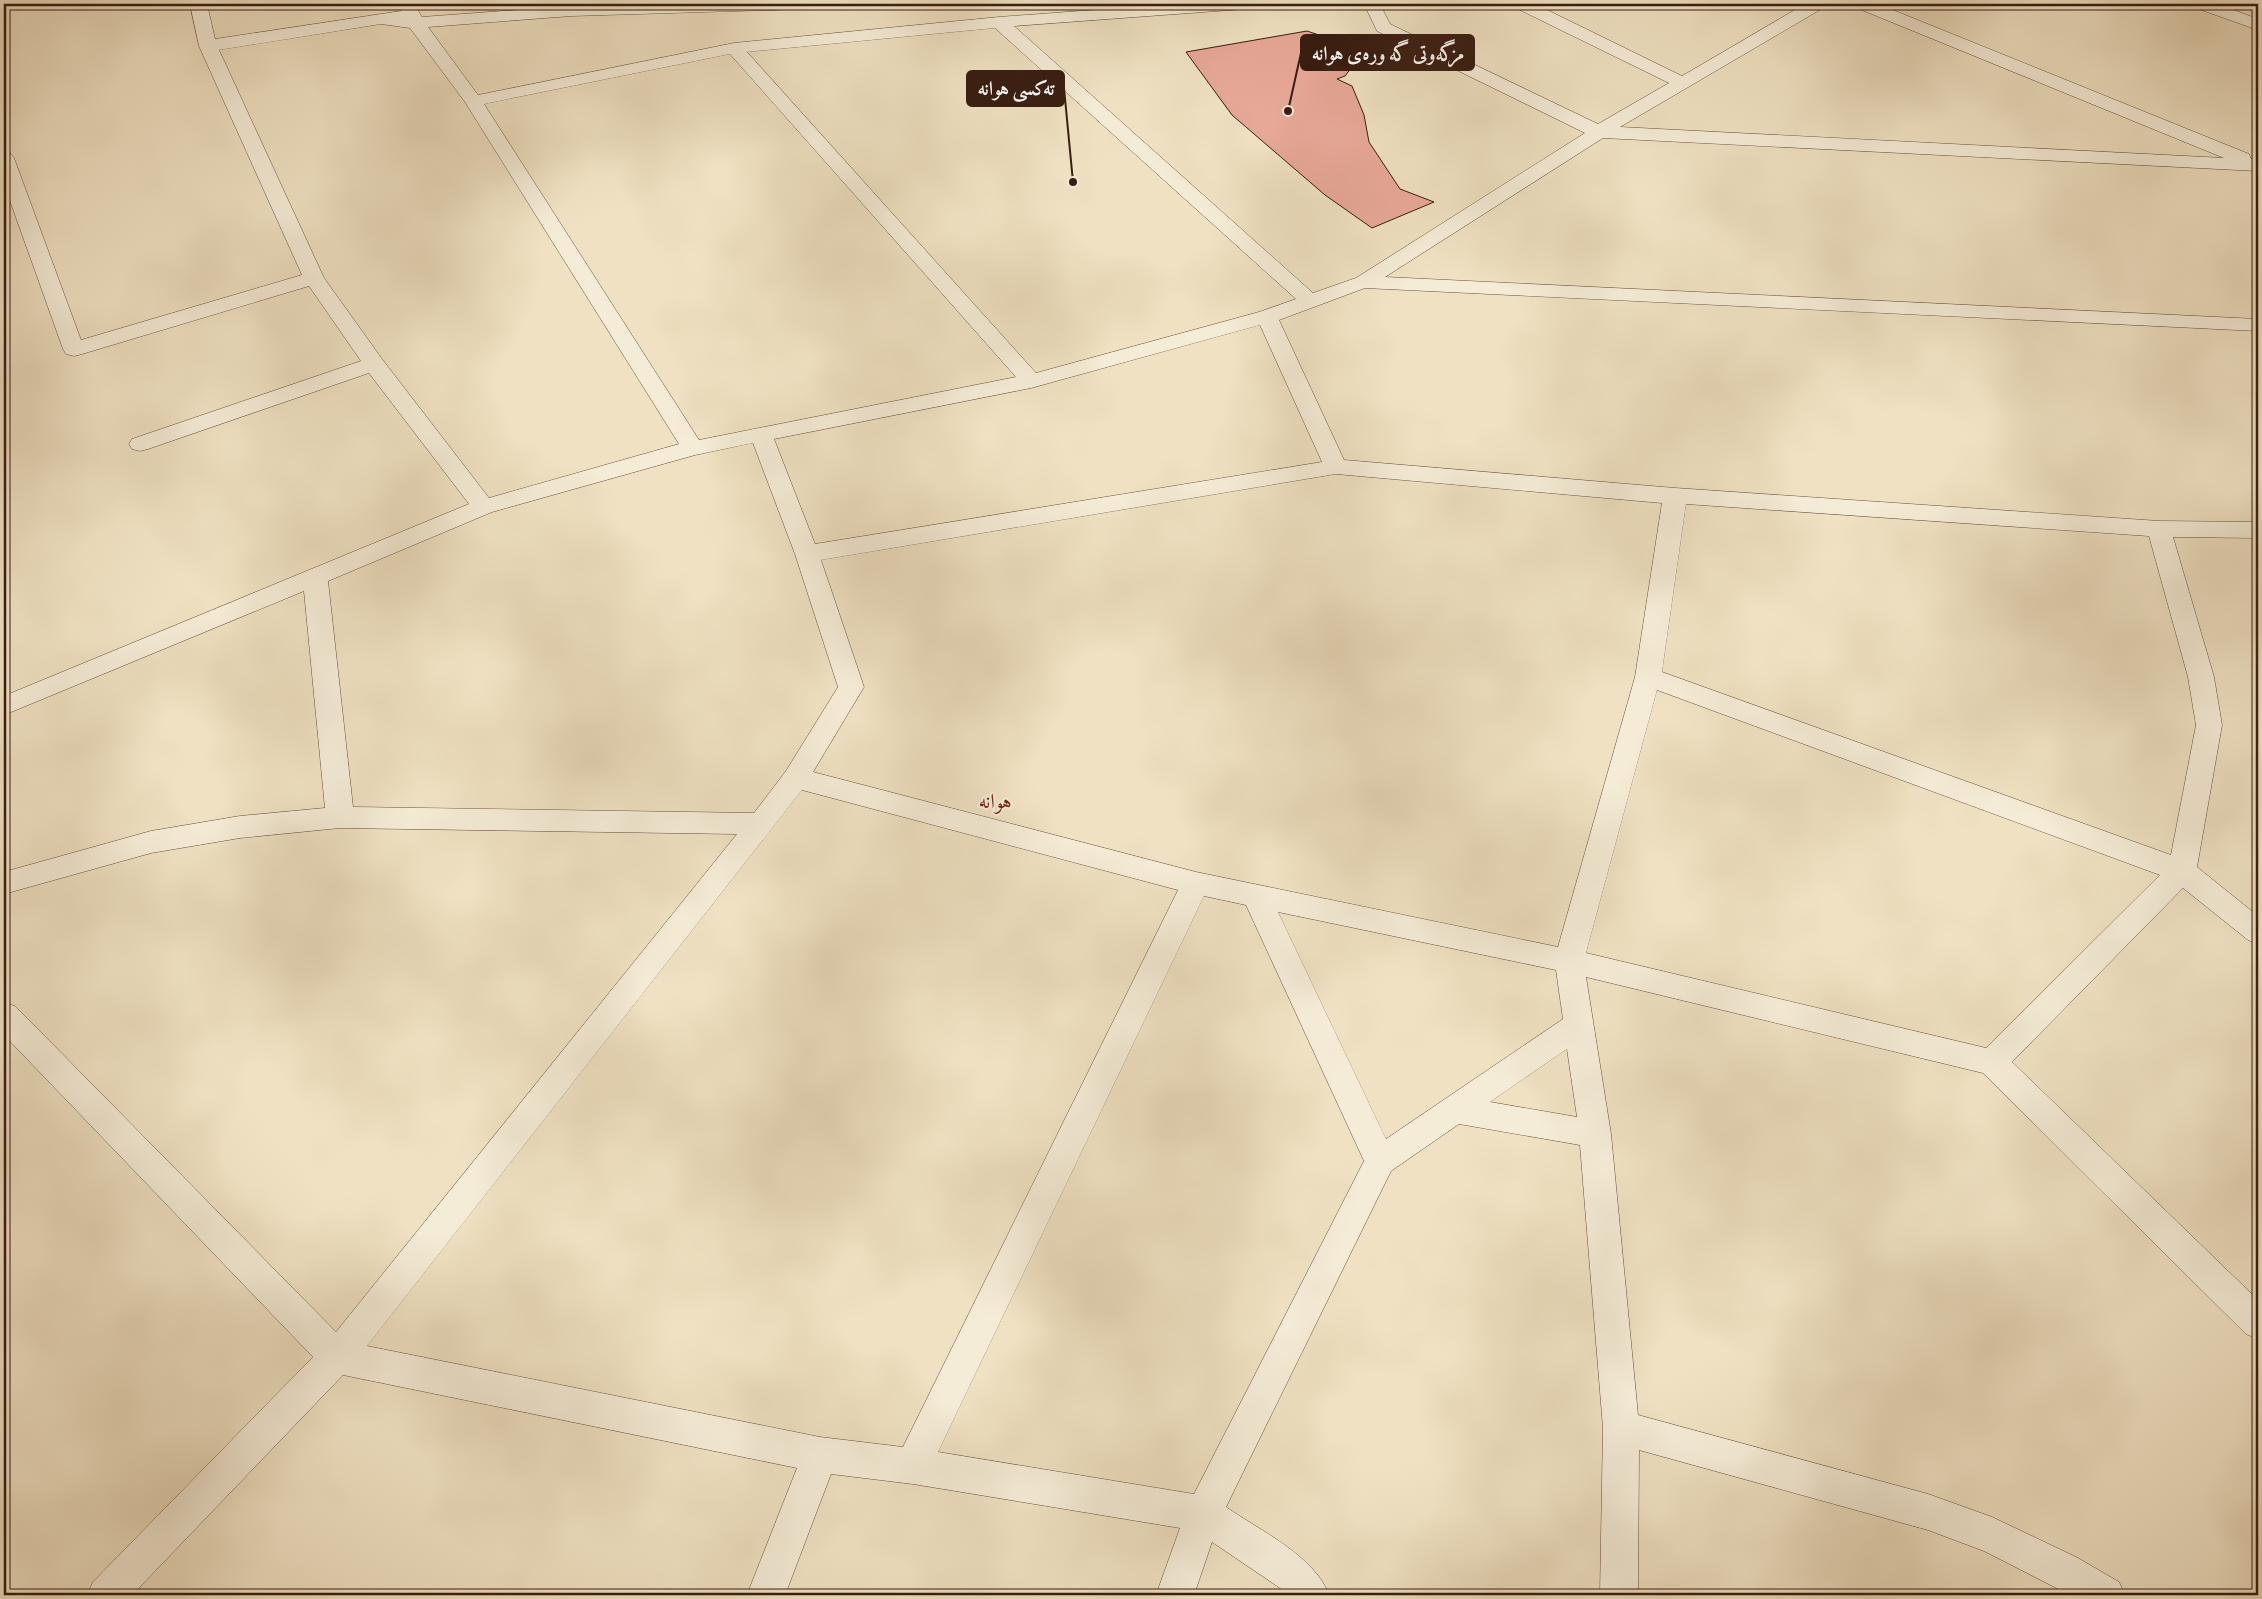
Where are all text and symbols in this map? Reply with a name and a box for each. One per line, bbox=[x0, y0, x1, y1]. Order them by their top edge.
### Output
callout: مزگەوتی گە ورەی هوانە bbox=[1301, 35, 1474, 70]
text: مزگەوتی گە ورەی هوانە bbox=[1312, 39, 1464, 68]
callout: تەکسی هوانە bbox=[967, 71, 1064, 106]
text: تەکسی هوانە bbox=[977, 75, 1056, 103]
district label: هوانە bbox=[978, 787, 1012, 815]

